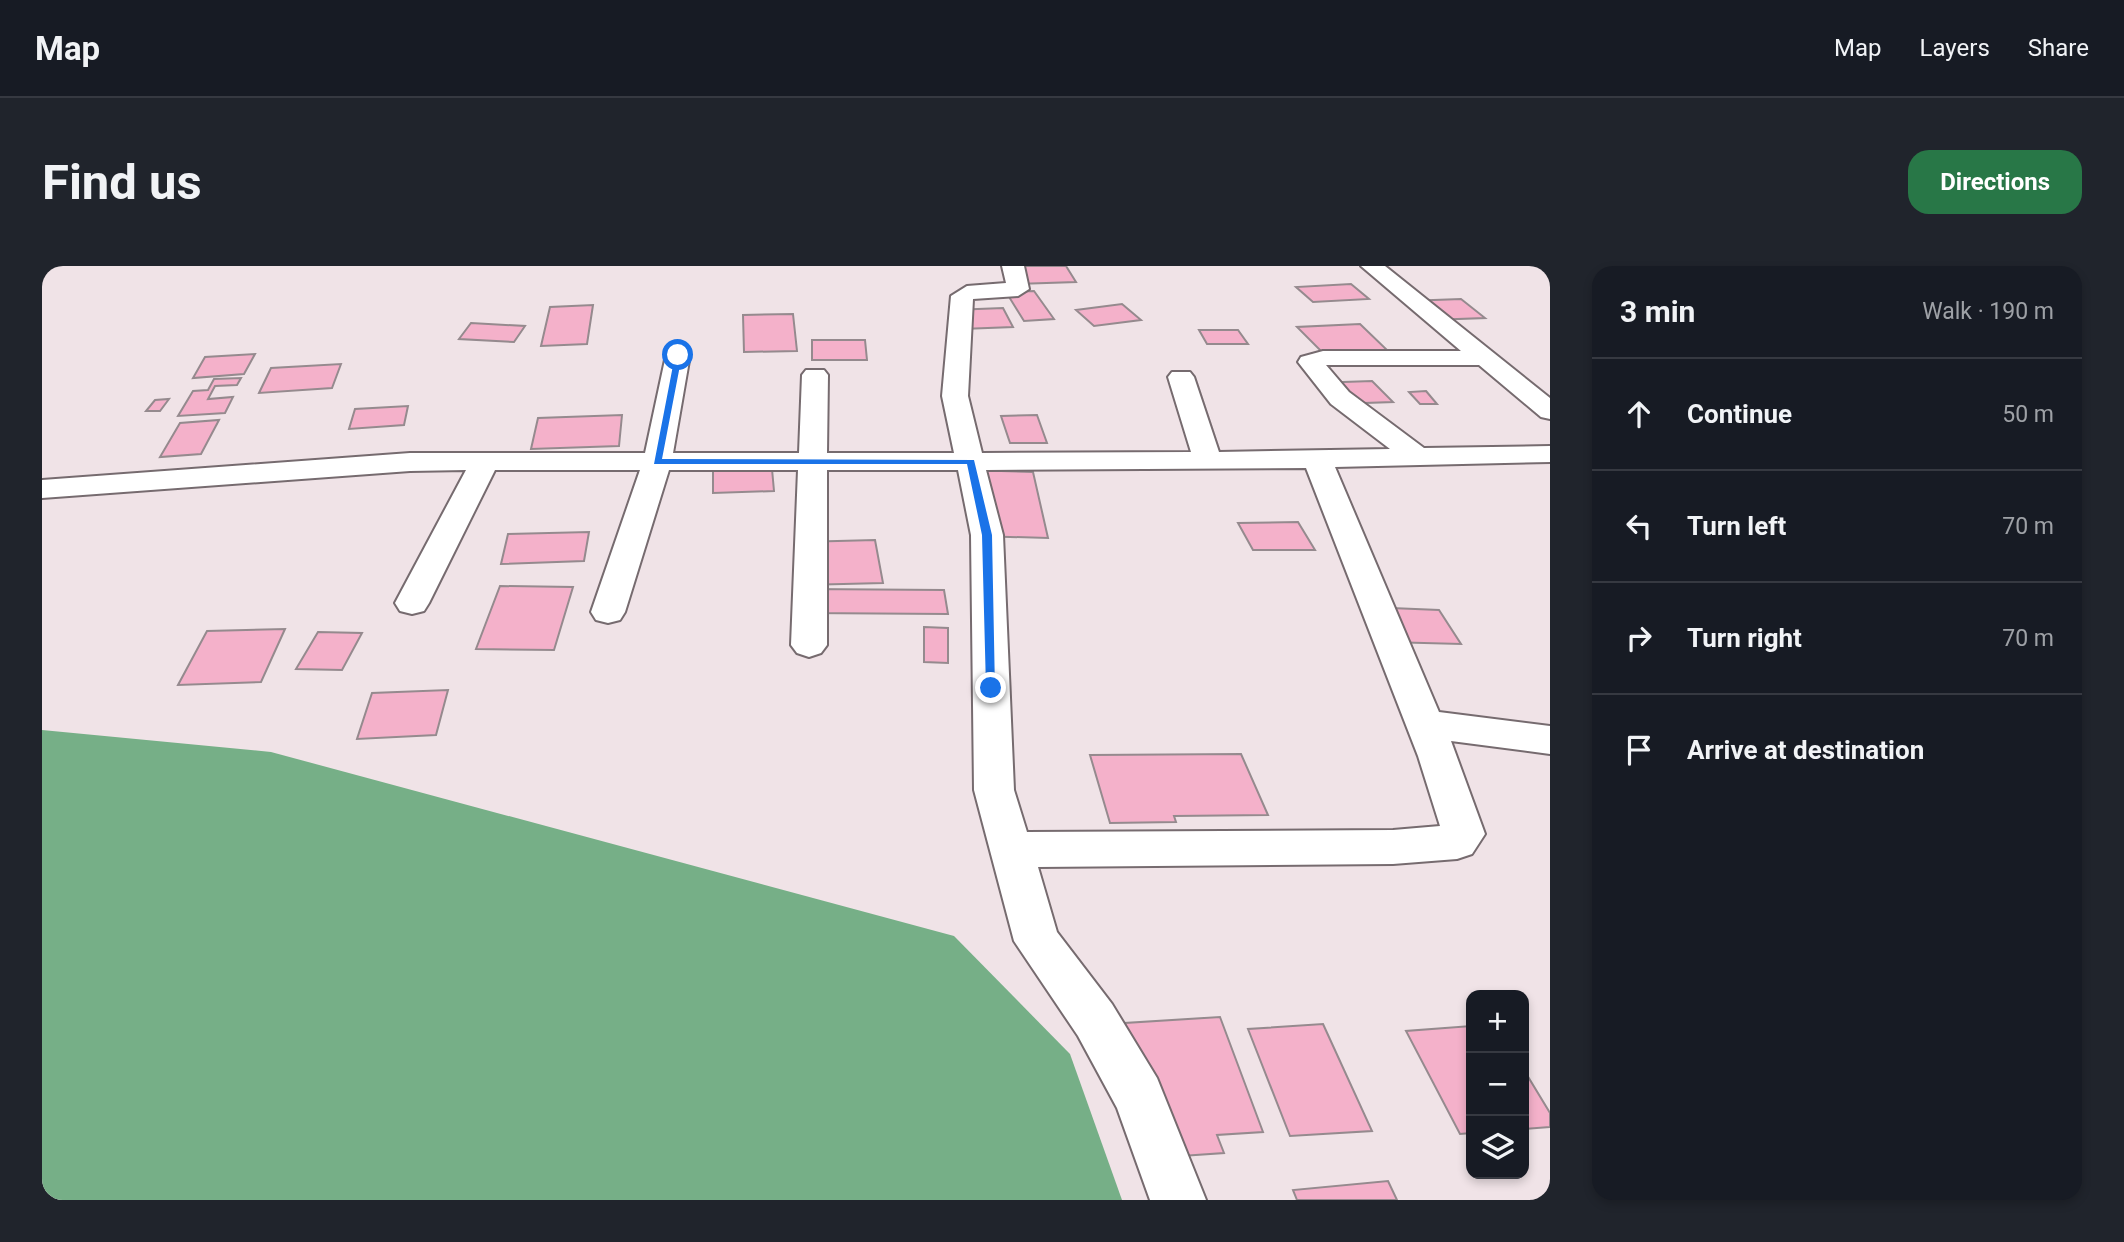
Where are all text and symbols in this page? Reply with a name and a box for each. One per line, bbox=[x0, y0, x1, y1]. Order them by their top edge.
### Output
text: Map bbox=[35, 29, 100, 68]
text: Map bbox=[1834, 34, 1882, 62]
text: Layers bbox=[1920, 34, 1990, 62]
text: Share bbox=[2028, 34, 2089, 62]
button: Directions bbox=[1908, 150, 2082, 214]
text: Find us bbox=[42, 154, 202, 211]
text: 3 min bbox=[1620, 294, 1695, 329]
text: Walk · 190 m bbox=[1922, 298, 2054, 325]
route start bbox=[662, 339, 693, 370]
icon: ahead bbox=[1620, 395, 1658, 433]
text: Continue bbox=[1687, 399, 1792, 429]
text: 50 m bbox=[2002, 401, 2054, 428]
icon: left bbox=[1620, 507, 1658, 545]
text: Turn left bbox=[1687, 511, 1786, 541]
text: 70 m bbox=[2002, 513, 2054, 540]
icon: right bbox=[1620, 619, 1658, 657]
text: Turn right bbox=[1687, 623, 1802, 653]
text: 70 m bbox=[2002, 625, 2054, 652]
route end bbox=[975, 672, 1006, 703]
icon: arrive bbox=[1620, 731, 1658, 769]
text: Arrive at destination bbox=[1687, 735, 1924, 765]
map controls bbox=[1466, 990, 1529, 1179]
button: + bbox=[1466, 990, 1529, 1053]
button: − bbox=[1466, 1053, 1529, 1116]
button: layers bbox=[1466, 1116, 1529, 1179]

